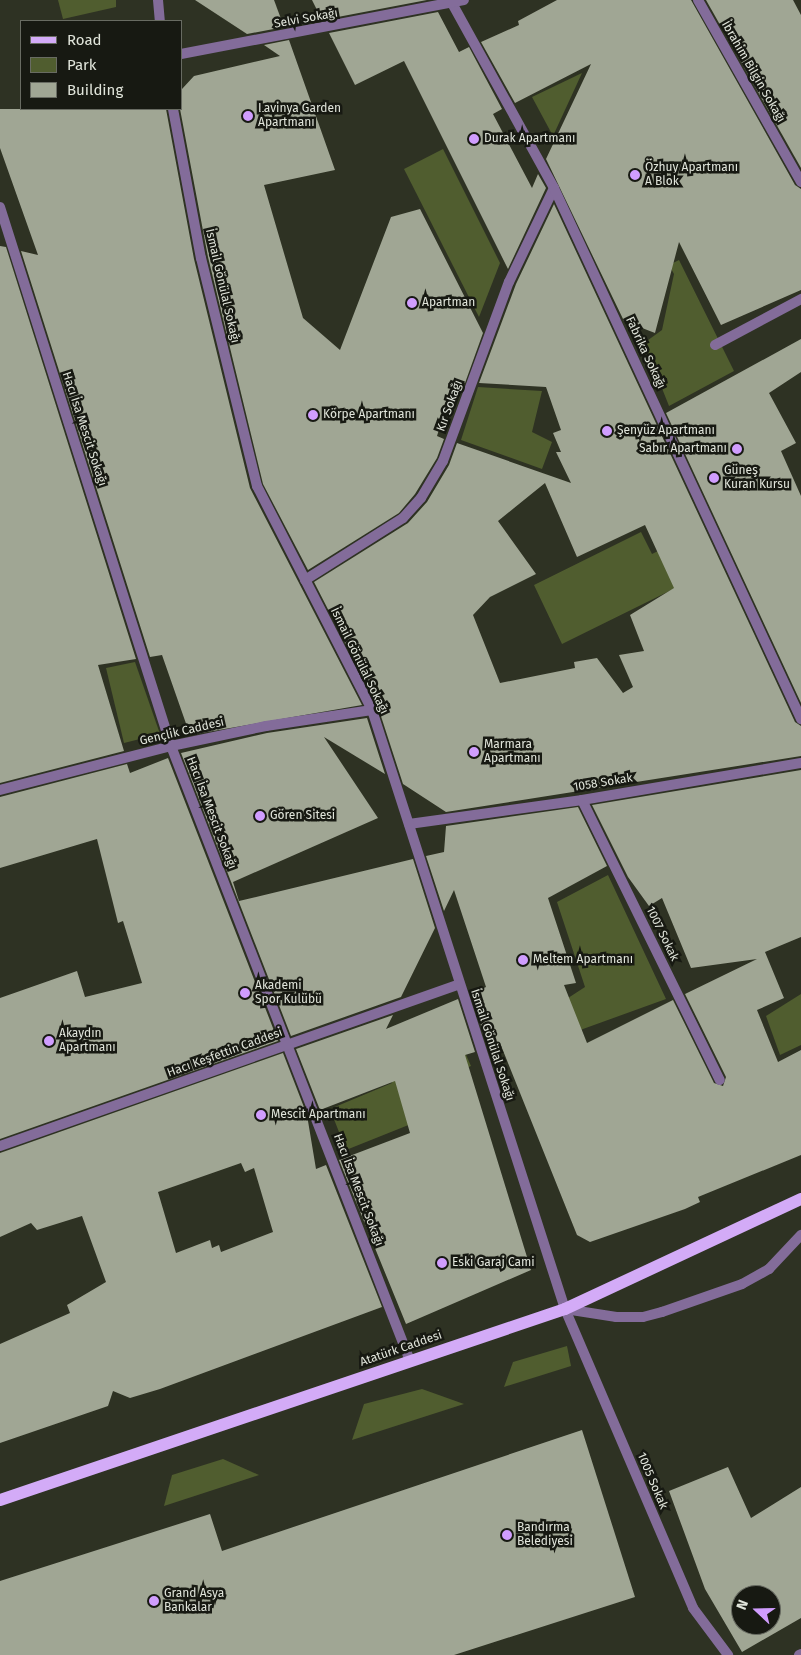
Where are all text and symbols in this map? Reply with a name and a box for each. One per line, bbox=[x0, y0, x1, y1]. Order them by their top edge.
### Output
street label: Selvi Sokağı bbox=[273, 6, 339, 32]
street label: İbrahim Bilgin Sokağı bbox=[718, 19, 788, 125]
legend bbox=[20, 20, 182, 110]
text: Road bbox=[67, 31, 102, 49]
text: Park bbox=[67, 56, 97, 74]
text: Building bbox=[67, 81, 123, 99]
place label: Lavinya Garden Apartmanı bbox=[258, 102, 341, 130]
marker: Lavinya Garden Apartmanı bbox=[242, 110, 254, 122]
place label: Durak Apartmanı bbox=[484, 132, 575, 146]
marker: Durak Apartmanı bbox=[468, 133, 480, 145]
place label: Özhuy Apartmanı A Blok bbox=[645, 161, 738, 189]
marker: Özhuy Apartmanı A Blok bbox=[629, 169, 641, 181]
street label: İsmail Gönülal Sokağı bbox=[202, 228, 242, 344]
place label: Apartman bbox=[422, 296, 475, 310]
marker: Apartman bbox=[406, 297, 418, 309]
street label: Fabrika Sokağı bbox=[622, 315, 668, 391]
street label: Hacı İsa Mescit Sokağı bbox=[59, 370, 109, 488]
street label: Kır Sokağı bbox=[434, 378, 466, 434]
place label: Körpe Apartmanı bbox=[323, 408, 415, 422]
marker: Körpe Apartmanı bbox=[307, 409, 319, 421]
place label: Şenyüz Apartmanı bbox=[617, 424, 715, 438]
marker: Şenyüz Apartmanı bbox=[601, 425, 613, 437]
place label: Sabır Apartmanı bbox=[639, 442, 727, 456]
marker: Sabır Apartmanı bbox=[731, 443, 743, 455]
place label: Güneş Kuran Kursu bbox=[724, 464, 790, 492]
marker: Güneş Kuran Kursu bbox=[708, 472, 720, 484]
street label: İsmail Gönülal Sokağı bbox=[327, 605, 391, 717]
street label: Gençlik Caddesi bbox=[138, 715, 226, 749]
place label: Marmara Apartmanı bbox=[484, 738, 541, 766]
marker: Marmara Apartmanı bbox=[468, 746, 480, 758]
street label: Hacı İsa Mescit Sokağı bbox=[183, 755, 239, 871]
street label: 1058 Sokak bbox=[572, 771, 634, 795]
place label: Gören Sitesi bbox=[270, 809, 335, 823]
marker: Gören Sitesi bbox=[254, 810, 266, 822]
street label: 1007 Sokak bbox=[643, 904, 681, 964]
place label: Meltem Apartmanı bbox=[533, 953, 633, 967]
marker: Meltem Apartmanı bbox=[517, 954, 529, 966]
place label: Akademi Spor Kulübü bbox=[255, 979, 322, 1007]
marker: Akademi Spor Kulübü bbox=[239, 987, 251, 999]
street label: İsmail Gönülal Sokağı bbox=[467, 987, 517, 1103]
street label: Hacı Keşfettin Caddesi bbox=[165, 1025, 285, 1081]
place label: Akaydın Apartmanı bbox=[59, 1027, 116, 1055]
marker: Akaydın Apartmanı bbox=[43, 1035, 55, 1047]
place label: Mescit Apartmanı bbox=[271, 1108, 366, 1122]
marker: Mescit Apartmanı bbox=[255, 1109, 267, 1121]
street label: Hacı İsa Mescit Sokağı bbox=[330, 1132, 386, 1248]
place label: Eski Garaj Cami bbox=[452, 1256, 535, 1270]
marker: Eski Garaj Cami bbox=[436, 1257, 448, 1269]
street label: Atatürk Caddesi bbox=[358, 1328, 444, 1370]
street label: 1005 Sokak bbox=[634, 1451, 670, 1511]
place label: Bandırma Belediyesi bbox=[517, 1521, 573, 1549]
marker: Bandırma Belediyesi bbox=[501, 1529, 513, 1541]
north arrow bbox=[731, 1585, 781, 1635]
place label: Grand Asya Bankalar bbox=[164, 1587, 224, 1615]
marker: Grand Asya Bankalar bbox=[148, 1595, 160, 1607]
text: N bbox=[733, 1597, 752, 1612]

